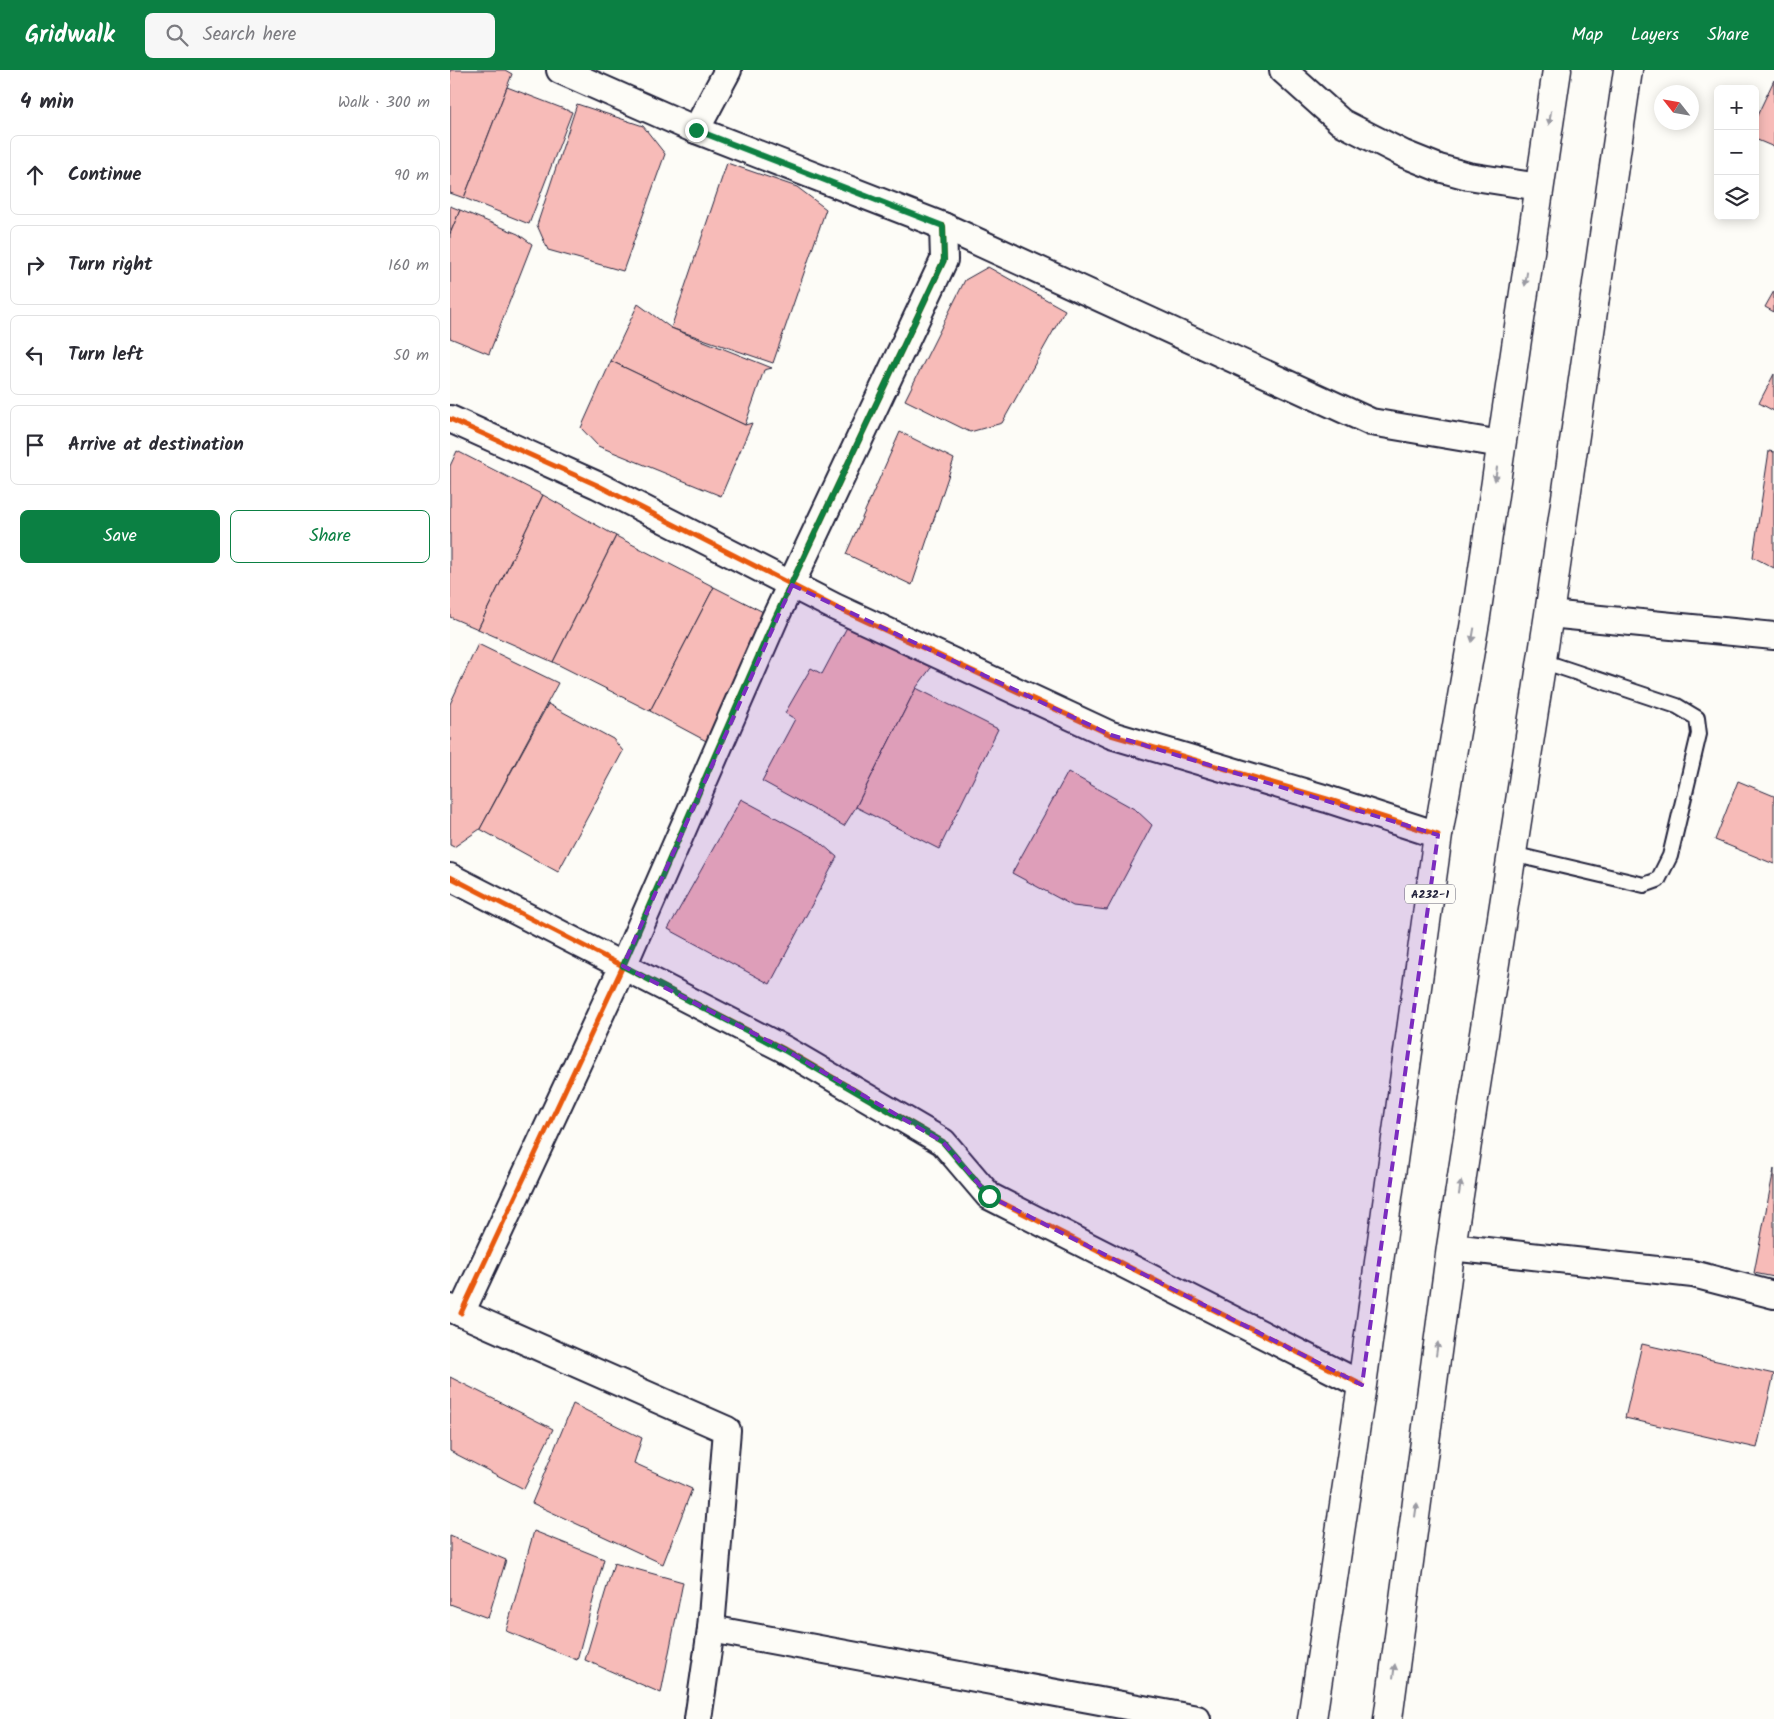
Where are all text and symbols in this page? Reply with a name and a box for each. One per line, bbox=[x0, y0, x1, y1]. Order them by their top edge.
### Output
search box bbox=[145, 13, 495, 58]
text: Gridwalk bbox=[25, 16, 115, 55]
text: Search here bbox=[203, 20, 296, 50]
icon: search bbox=[163, 21, 191, 49]
text: Map bbox=[1572, 21, 1603, 50]
text: Layers bbox=[1631, 21, 1679, 50]
text: Share bbox=[1707, 21, 1749, 50]
north arrow bbox=[1654, 85, 1699, 130]
map controls bbox=[1714, 85, 1759, 220]
button: + bbox=[1714, 85, 1759, 130]
text: 4 min bbox=[20, 86, 74, 119]
text: Walk · 300 m bbox=[338, 90, 430, 115]
one-way arrow bbox=[1545, 111, 1553, 127]
route end bbox=[685, 119, 708, 142]
button: − bbox=[1714, 130, 1759, 175]
text: Continue bbox=[68, 160, 141, 190]
icon: ahead bbox=[21, 161, 49, 189]
text: 90 m bbox=[394, 163, 429, 188]
button: layers bbox=[1714, 175, 1759, 220]
text: Turn right bbox=[68, 250, 153, 280]
icon: right bbox=[21, 251, 49, 279]
text: 160 m bbox=[388, 253, 429, 278]
one-way arrow bbox=[1521, 271, 1529, 287]
text: Turn left bbox=[68, 340, 143, 370]
icon: left bbox=[21, 341, 49, 369]
text: 50 m bbox=[393, 343, 429, 368]
text: Arrive at destination bbox=[68, 430, 244, 460]
icon: arrive bbox=[21, 431, 49, 459]
one-way arrow bbox=[1492, 467, 1500, 483]
button: Save bbox=[20, 510, 220, 563]
button: Share bbox=[230, 510, 430, 563]
one-way arrow bbox=[1468, 627, 1476, 643]
road number: A232-1 bbox=[1405, 884, 1455, 904]
one-way arrow bbox=[1456, 1179, 1464, 1195]
route start bbox=[978, 1185, 1001, 1208]
one-way arrow bbox=[1433, 1340, 1441, 1356]
one-way arrow bbox=[1412, 1501, 1420, 1517]
one-way arrow bbox=[1390, 1662, 1398, 1678]

